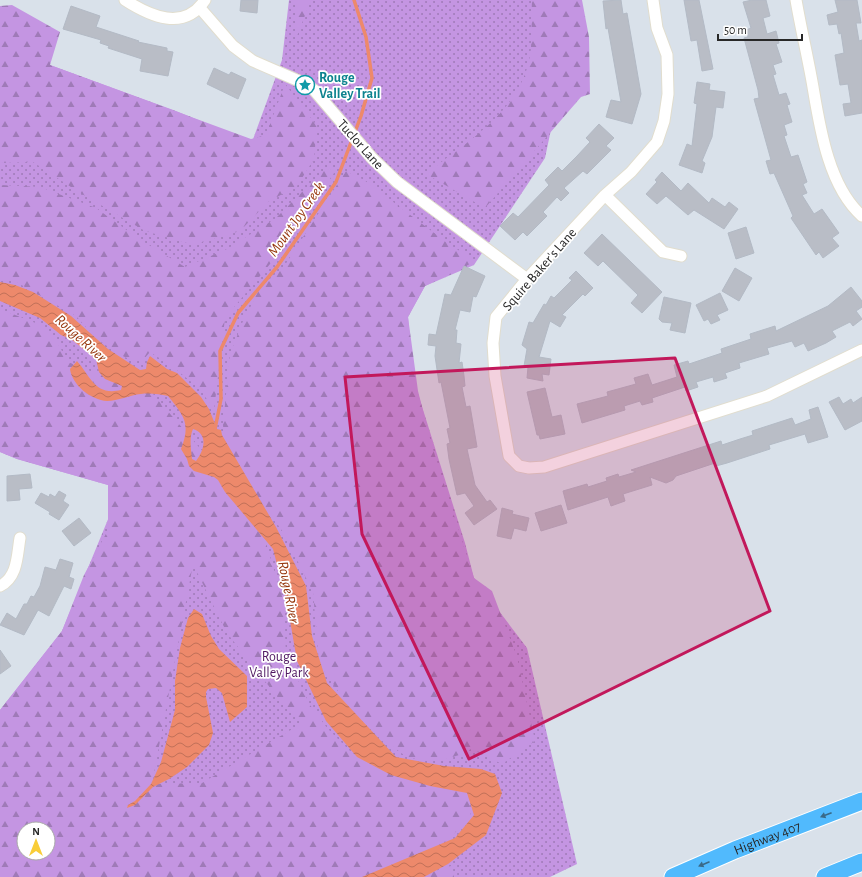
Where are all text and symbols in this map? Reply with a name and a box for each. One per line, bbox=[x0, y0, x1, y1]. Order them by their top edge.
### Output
scale bar bbox=[718, 16, 802, 42]
text: 50 m bbox=[724, 24, 747, 36]
place label: Rouge Valley Trail bbox=[319, 71, 381, 101]
place icon: Rouge Valley Trail bbox=[294, 74, 316, 96]
street label: Tuclor Lane bbox=[335, 117, 386, 172]
water label: Mount Joy Creek bbox=[265, 179, 328, 259]
street label: Squire Baker's Lane bbox=[500, 226, 579, 314]
water label: Rouge River bbox=[52, 312, 110, 366]
water label: Rouge River bbox=[275, 560, 302, 625]
park label: Rouge Valley Park bbox=[249, 650, 309, 680]
one-way arrow bbox=[819, 812, 831, 818]
street label: Highway 407 bbox=[732, 819, 803, 858]
north arrow bbox=[16, 821, 56, 861]
text: N bbox=[32, 826, 40, 837]
one-way arrow bbox=[698, 860, 710, 867]

